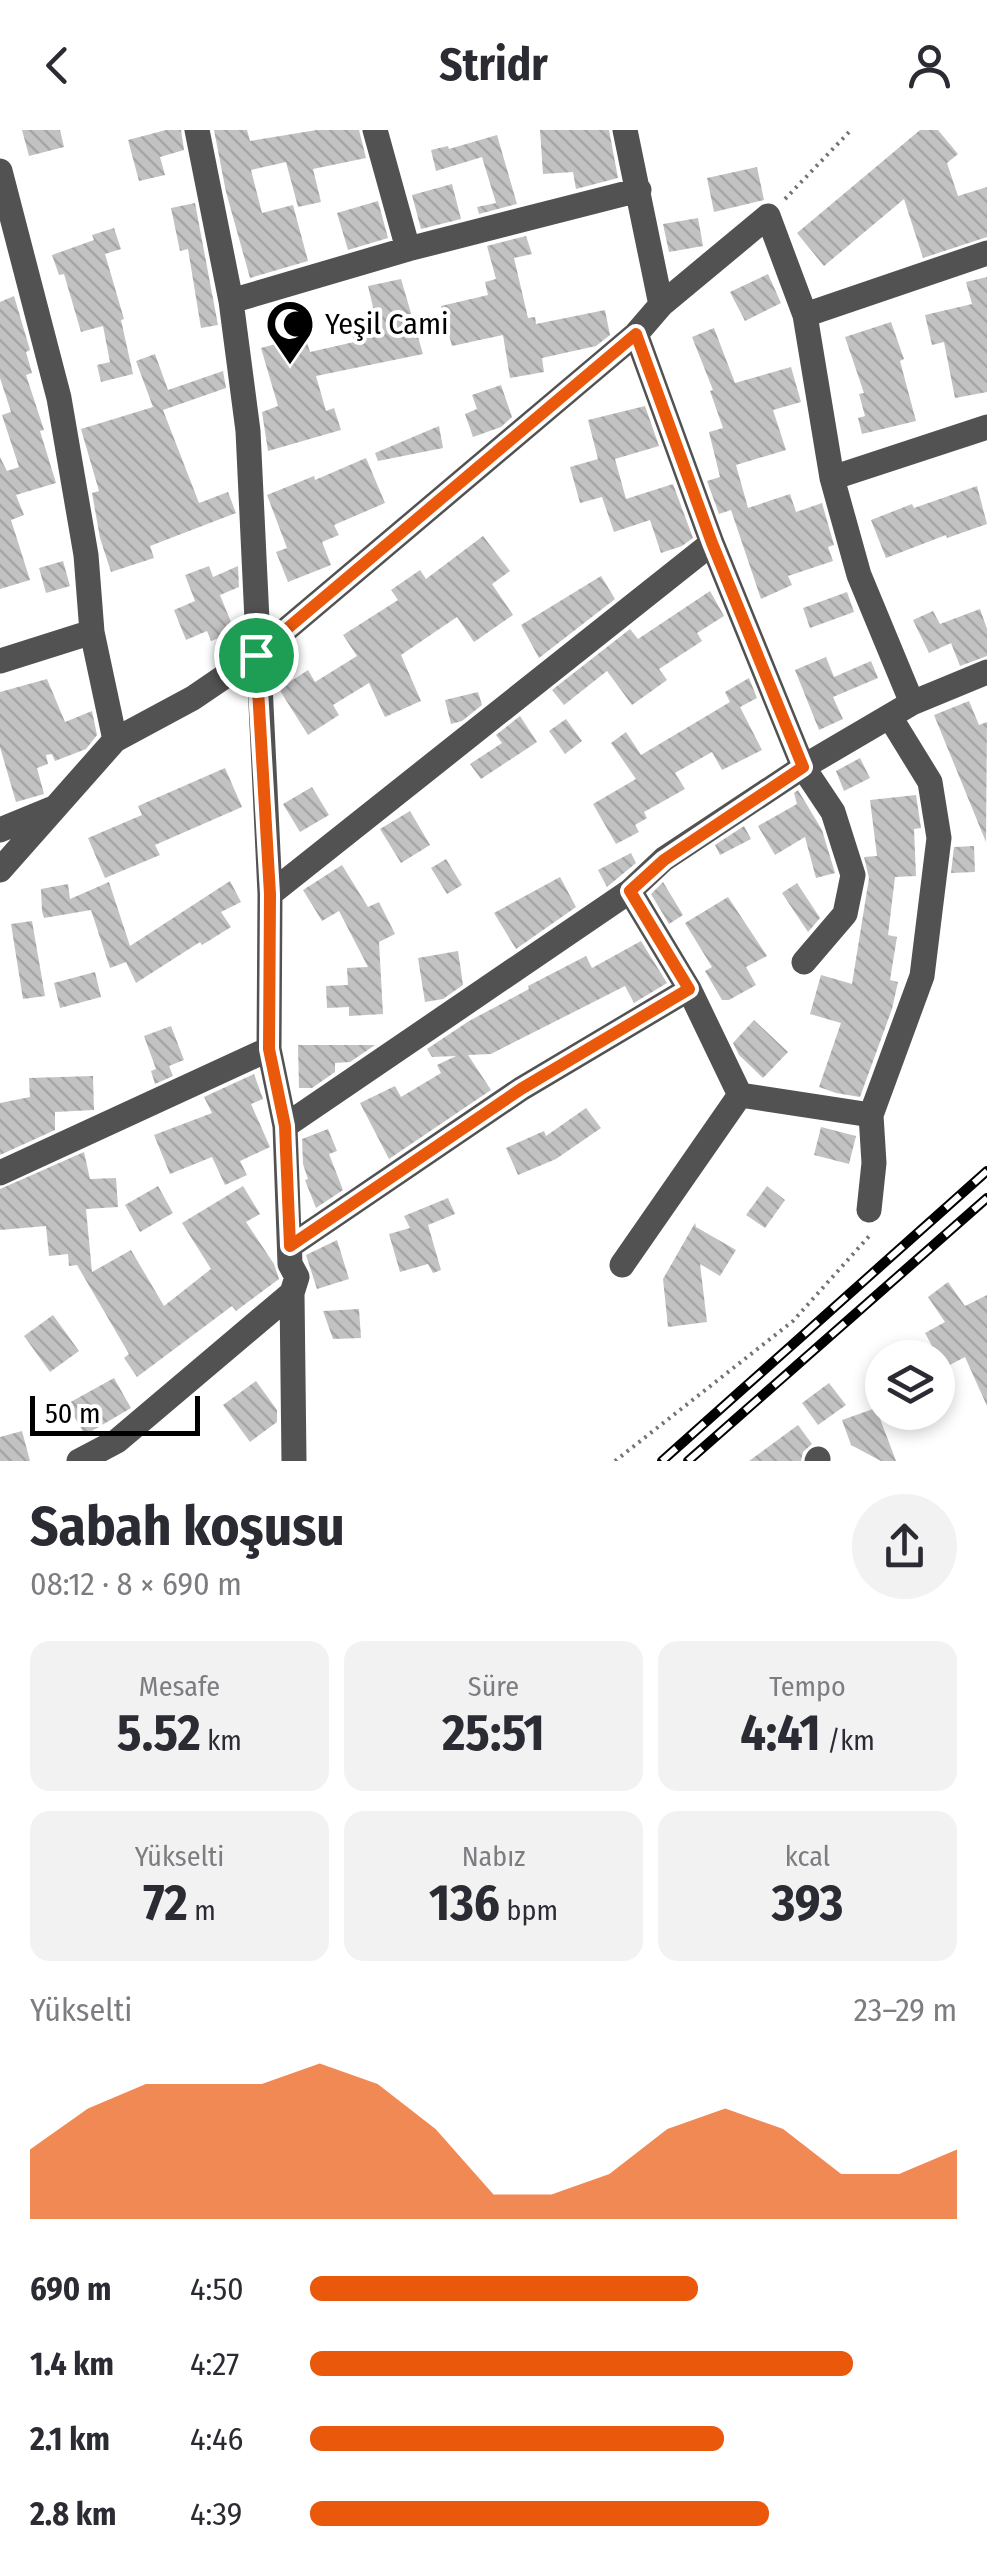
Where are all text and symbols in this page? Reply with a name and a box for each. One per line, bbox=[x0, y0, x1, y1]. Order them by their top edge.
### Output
icon: back bbox=[30, 38, 85, 93]
text: Stridr bbox=[439, 38, 548, 92]
icon: person bbox=[902, 38, 957, 93]
mosque icon: Yeşil Cami bbox=[264, 298, 316, 366]
place label: Yeşil Cami bbox=[325, 306, 449, 342]
pin bbox=[214, 613, 299, 698]
icon: arrive bbox=[229, 628, 284, 683]
map controls bbox=[865, 1340, 955, 1430]
button: layers bbox=[865, 1340, 955, 1430]
scale bar bbox=[30, 1391, 200, 1436]
text: 50 m bbox=[45, 1397, 101, 1430]
text: Sabah koşusu bbox=[30, 1494, 345, 1560]
button: share bbox=[852, 1494, 957, 1599]
text: 08:12 · 8 × 690 m bbox=[30, 1565, 242, 1603]
text: Mesafe bbox=[139, 1670, 220, 1703]
text: Süre bbox=[468, 1670, 519, 1703]
text: Tempo bbox=[769, 1670, 846, 1703]
text: 5.52 bbox=[117, 1703, 201, 1763]
text: 25:51 bbox=[442, 1703, 545, 1763]
text: 4:41 bbox=[740, 1703, 821, 1763]
text: km bbox=[201, 1724, 242, 1757]
text: /km bbox=[821, 1724, 875, 1757]
text: Yükselti bbox=[135, 1840, 224, 1873]
text: Nabız bbox=[462, 1840, 525, 1873]
text: kcal bbox=[785, 1840, 830, 1873]
text: 72 bbox=[143, 1873, 188, 1933]
text: 136 bbox=[429, 1873, 500, 1933]
text: 393 bbox=[772, 1873, 843, 1933]
text: m bbox=[188, 1894, 216, 1927]
text: bpm bbox=[500, 1894, 558, 1927]
text: Yükselti bbox=[30, 1991, 132, 2029]
text: 23–29 m bbox=[854, 1991, 957, 2029]
text: 690 m bbox=[30, 2270, 111, 2308]
text: 4:50 bbox=[190, 2270, 244, 2308]
text: 1.4 km bbox=[30, 2345, 114, 2383]
text: 4:27 bbox=[190, 2345, 239, 2383]
text: 2.1 km bbox=[30, 2420, 110, 2458]
text: 4:46 bbox=[190, 2420, 243, 2458]
text: 2.8 km bbox=[30, 2495, 116, 2533]
text: 4:39 bbox=[190, 2495, 242, 2533]

